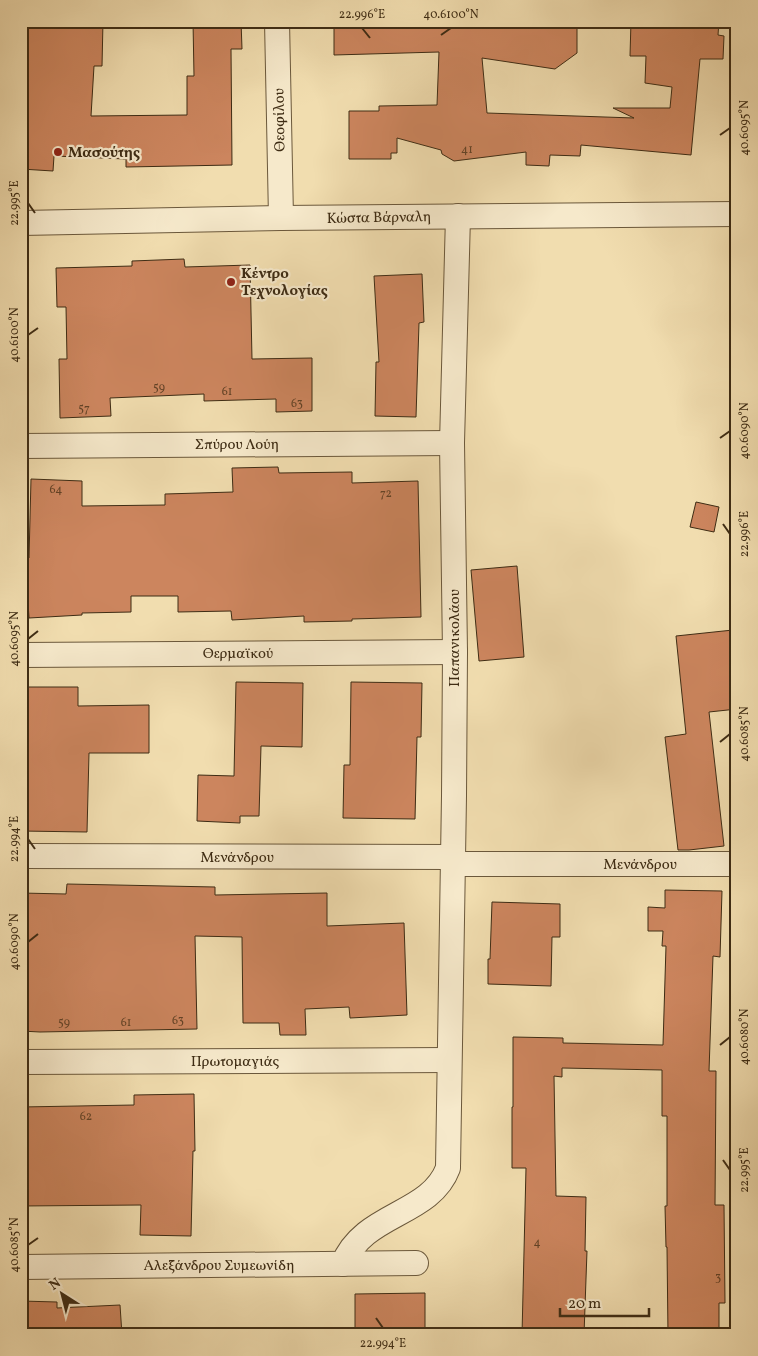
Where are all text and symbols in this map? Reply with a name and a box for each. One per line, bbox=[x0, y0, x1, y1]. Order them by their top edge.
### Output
text: 22.996°E bbox=[339, 7, 385, 23]
text: 40.6100°N bbox=[423, 7, 479, 23]
street label: Θεοφίλου bbox=[269, 88, 292, 152]
text: 40.6095°N bbox=[737, 100, 753, 156]
house number: 41 bbox=[461, 142, 473, 158]
place label: Μασούτης bbox=[68, 143, 140, 164]
marker: Μασούτης bbox=[52, 146, 64, 158]
text: 22.995°E bbox=[7, 180, 23, 226]
street label: Κώστα Βάρναλη bbox=[326, 207, 432, 230]
place label: Κέντρο Τεχνολογίας bbox=[241, 264, 328, 302]
marker: Κέντρο Τεχνολογίας bbox=[225, 276, 237, 288]
text: 40.6100°N bbox=[7, 307, 23, 363]
house number: 59 bbox=[153, 380, 165, 396]
house number: 61 bbox=[222, 384, 232, 400]
house number: 63 bbox=[291, 396, 303, 412]
house number: 57 bbox=[78, 401, 90, 417]
text: 40.6090°N bbox=[737, 402, 753, 460]
street label: Σπύρου Λούη bbox=[195, 435, 279, 456]
house number: 64 bbox=[50, 482, 62, 498]
house number: 72 bbox=[380, 486, 392, 502]
text: 22.996°E bbox=[737, 511, 753, 557]
street label: Παπανικολάου bbox=[445, 589, 466, 687]
text: 40.6095°N bbox=[7, 611, 23, 667]
street label: Θερμαϊκού bbox=[203, 644, 273, 665]
text: 40.6085°N bbox=[737, 706, 753, 762]
text: 22.994°E bbox=[7, 816, 23, 862]
street label: Μενάνδρου bbox=[200, 848, 274, 869]
street label: Μενάνδρου bbox=[603, 855, 677, 876]
text: 40.6090°N bbox=[7, 913, 23, 971]
text: 40.6080°N bbox=[737, 1009, 753, 1065]
house number: 63 bbox=[172, 1013, 184, 1029]
house number: 59 bbox=[58, 1015, 70, 1031]
house number: 61 bbox=[121, 1015, 131, 1031]
street label: Πρωτομαγιάς bbox=[191, 1052, 280, 1073]
house number: 62 bbox=[80, 1109, 92, 1125]
text: 22.995°E bbox=[737, 1147, 753, 1193]
text: 40.6085°N bbox=[7, 1217, 23, 1273]
house number: 4 bbox=[533, 1235, 541, 1251]
street label: Αλεξάνδρου Συμεωνίδη bbox=[143, 1256, 295, 1277]
north arrow bbox=[38, 1268, 88, 1318]
house number: 3 bbox=[715, 1270, 721, 1286]
text: N bbox=[46, 1274, 65, 1295]
scale bar bbox=[560, 1286, 649, 1318]
text: 20 m bbox=[568, 1294, 601, 1315]
text: 22.994°E bbox=[360, 1336, 406, 1352]

